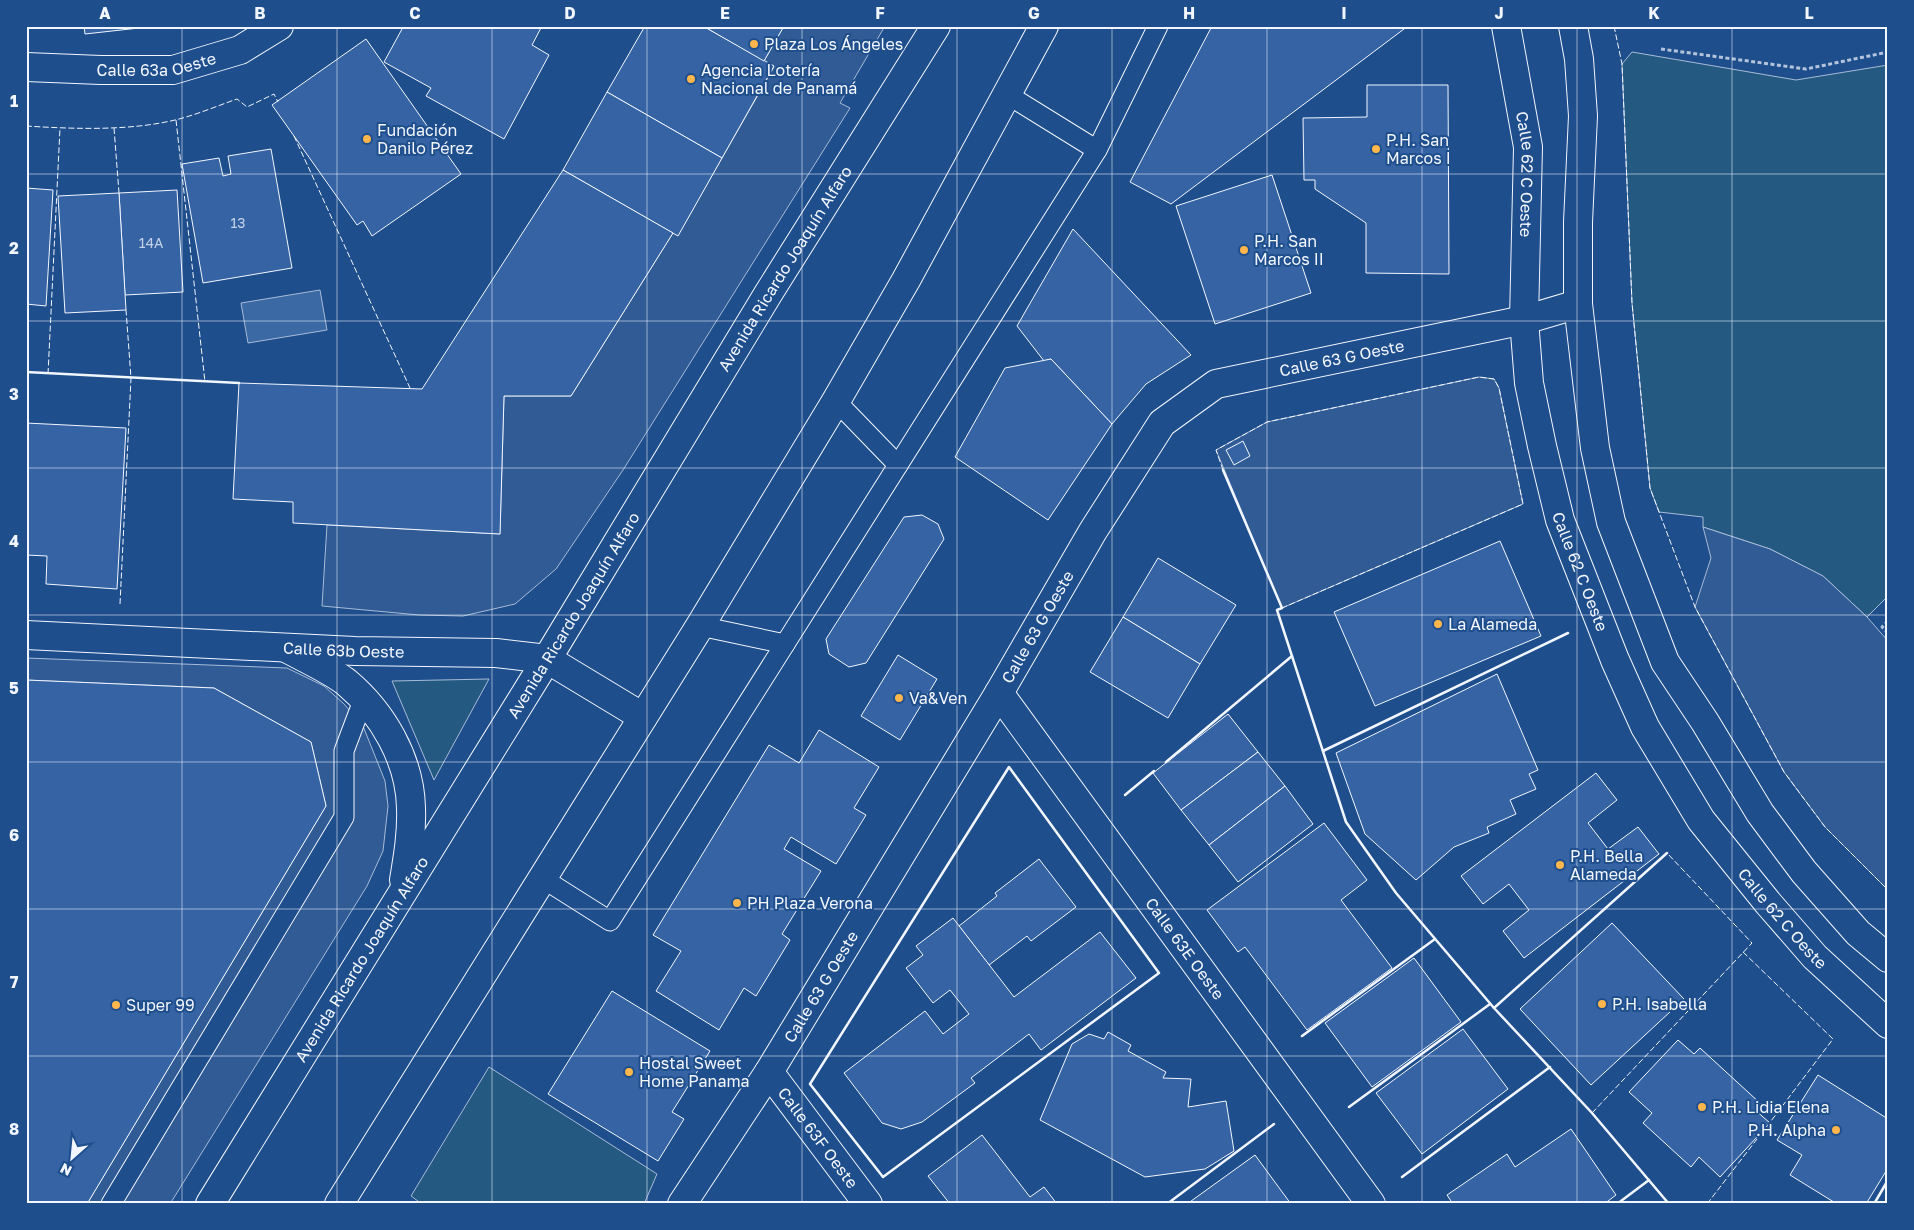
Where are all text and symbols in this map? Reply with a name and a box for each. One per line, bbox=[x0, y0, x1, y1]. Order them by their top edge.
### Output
text: A bbox=[99, 3, 111, 23]
text: B bbox=[254, 3, 266, 23]
text: C bbox=[409, 3, 421, 23]
text: D bbox=[564, 3, 576, 23]
text: E bbox=[720, 3, 730, 23]
text: F bbox=[875, 3, 885, 23]
text: G bbox=[1028, 3, 1040, 23]
text: H bbox=[1183, 3, 1195, 23]
text: I bbox=[1341, 3, 1347, 23]
text: J bbox=[1494, 3, 1504, 23]
text: K bbox=[1648, 3, 1660, 23]
text: L bbox=[1804, 3, 1814, 23]
place label: Plaza Los Ángeles bbox=[764, 34, 903, 54]
marker: Plaza Los Ángeles bbox=[748, 38, 760, 50]
street label: Calle 63a Oeste bbox=[97, 48, 218, 80]
place label: Agencia Lotería Nacional de Panamá bbox=[701, 60, 857, 98]
marker: Agencia Lotería Nacional de Panamá bbox=[685, 73, 697, 85]
text: 1 bbox=[10, 91, 18, 111]
street label: Calle 62 C Oeste bbox=[1512, 110, 1538, 237]
place label: Fundación Danilo Pérez bbox=[377, 120, 473, 158]
place label: P.H. San Marcos I bbox=[1386, 130, 1451, 168]
marker: Fundación Danilo Pérez bbox=[361, 133, 373, 145]
marker: P.H. San Marcos I bbox=[1370, 143, 1382, 155]
street label: Avenida Ricardo Joaquín Alfaro bbox=[714, 162, 856, 375]
house number: 13 bbox=[231, 214, 245, 231]
place label: P.H. San Marcos II bbox=[1254, 231, 1324, 269]
house number: 14A bbox=[139, 234, 164, 251]
text: 2 bbox=[9, 238, 19, 258]
marker: P.H. San Marcos II bbox=[1238, 244, 1250, 256]
street label: Calle 63 G Oeste bbox=[1278, 335, 1406, 381]
text: 3 bbox=[9, 384, 19, 404]
street label: Avenida Ricardo Joaquín Alfaro bbox=[503, 508, 644, 722]
street label: Calle 62 C Oeste bbox=[1548, 510, 1613, 634]
text: 4 bbox=[9, 531, 19, 551]
street label: Calle 63 G Oeste bbox=[997, 567, 1078, 687]
place label: La Alameda bbox=[1448, 614, 1537, 634]
marker: La Alameda bbox=[1432, 618, 1444, 630]
street label: Calle 63b Oeste bbox=[282, 638, 405, 662]
text: 5 bbox=[9, 678, 19, 698]
place label: Va&Ven bbox=[909, 688, 967, 708]
marker: Va&Ven bbox=[893, 692, 905, 704]
text: 6 bbox=[9, 825, 19, 845]
place label: P.H. Bella Alameda bbox=[1570, 846, 1643, 884]
street label: Avenida Ricardo Joaquín Alfaro bbox=[290, 853, 433, 1066]
marker: P.H. Bella Alameda bbox=[1554, 859, 1566, 871]
street label: Calle 62 C Oeste bbox=[1734, 864, 1831, 973]
place label: PH Plaza Verona bbox=[747, 893, 873, 913]
street label: Calle 63E Oeste bbox=[1141, 893, 1229, 1003]
marker: PH Plaza Verona bbox=[731, 897, 743, 909]
street label: Calle 63 G Oeste bbox=[779, 927, 862, 1046]
text: 7 bbox=[10, 972, 19, 992]
place label: P.H. Isabella bbox=[1612, 994, 1707, 1014]
place label: Super 99 bbox=[126, 995, 195, 1015]
marker: P.H. Isabella bbox=[1596, 998, 1608, 1010]
marker: Super 99 bbox=[110, 999, 122, 1011]
place label: Hostal Sweet Home Panama bbox=[639, 1053, 750, 1091]
marker: Hostal Sweet Home Panama bbox=[623, 1066, 635, 1078]
street label: Calle 63F Oeste bbox=[774, 1083, 863, 1192]
place label: P.H. Lidia Elena bbox=[1712, 1097, 1829, 1117]
marker: P.H. Lidia Elena bbox=[1696, 1101, 1708, 1113]
text: 8 bbox=[9, 1119, 19, 1139]
place label: P.H. Alpha bbox=[1748, 1120, 1826, 1140]
marker: P.H. Alpha bbox=[1830, 1124, 1842, 1136]
north arrow bbox=[48, 1132, 98, 1182]
text: N bbox=[57, 1160, 74, 1180]

